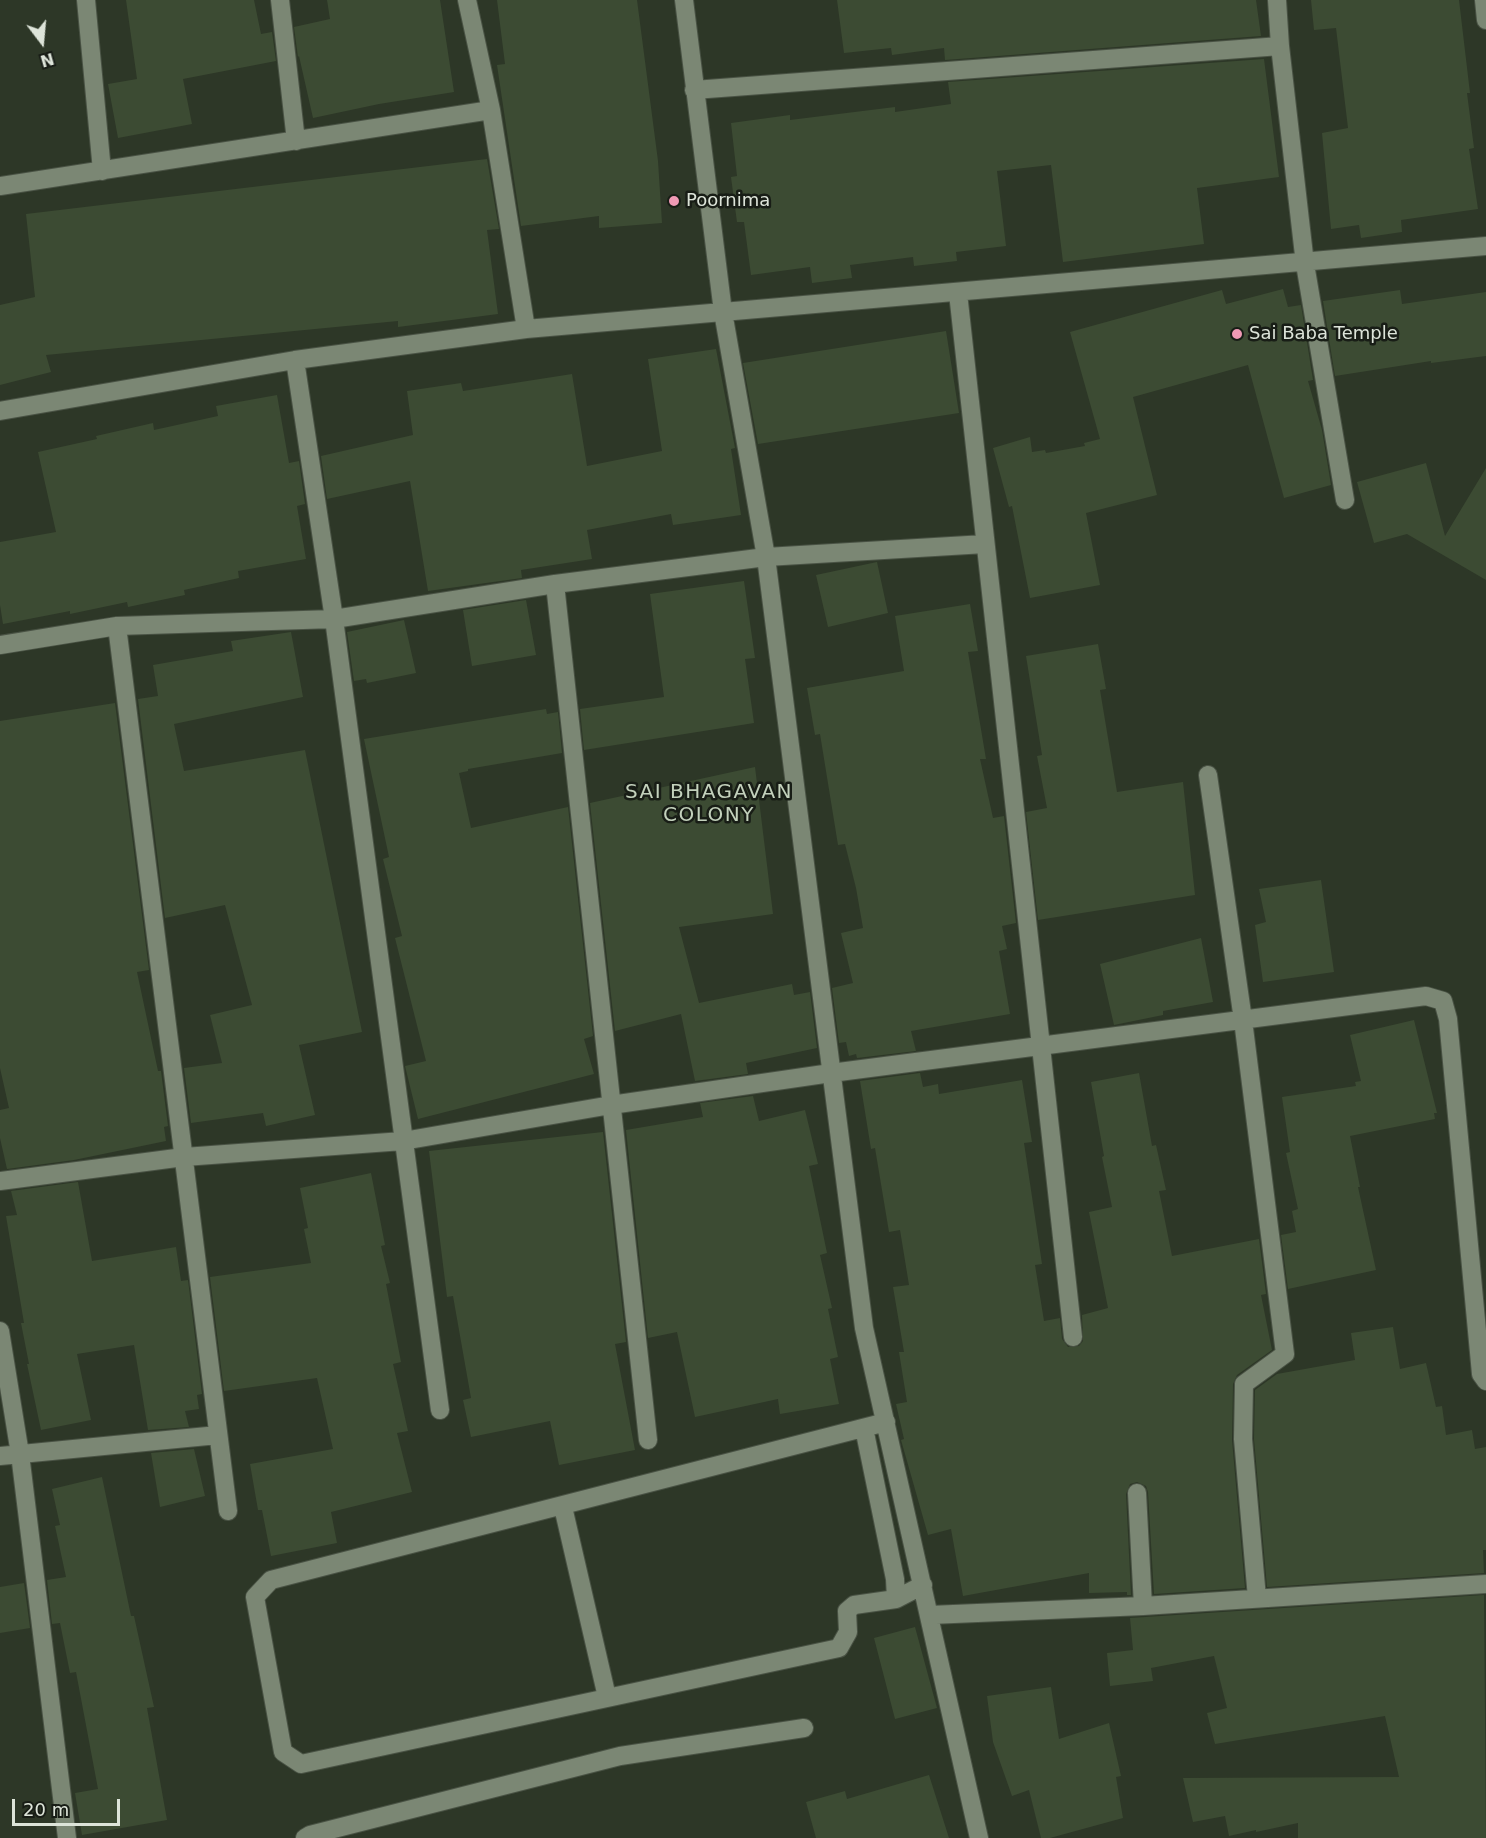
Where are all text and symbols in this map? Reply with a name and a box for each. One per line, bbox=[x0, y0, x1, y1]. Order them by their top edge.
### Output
north arrow bbox=[12, 12, 72, 72]
text: N bbox=[38, 49, 56, 71]
place label: Poornima bbox=[686, 190, 770, 212]
marker: Poornima bbox=[667, 194, 681, 208]
place label: Sai Baba Temple bbox=[1249, 323, 1398, 345]
marker: Sai Baba Temple bbox=[1230, 327, 1244, 341]
district label: SAI BHAGAVAN COLONY bbox=[625, 781, 793, 828]
scale bar bbox=[15, 1787, 123, 1825]
text: 20 m bbox=[23, 1799, 69, 1820]

